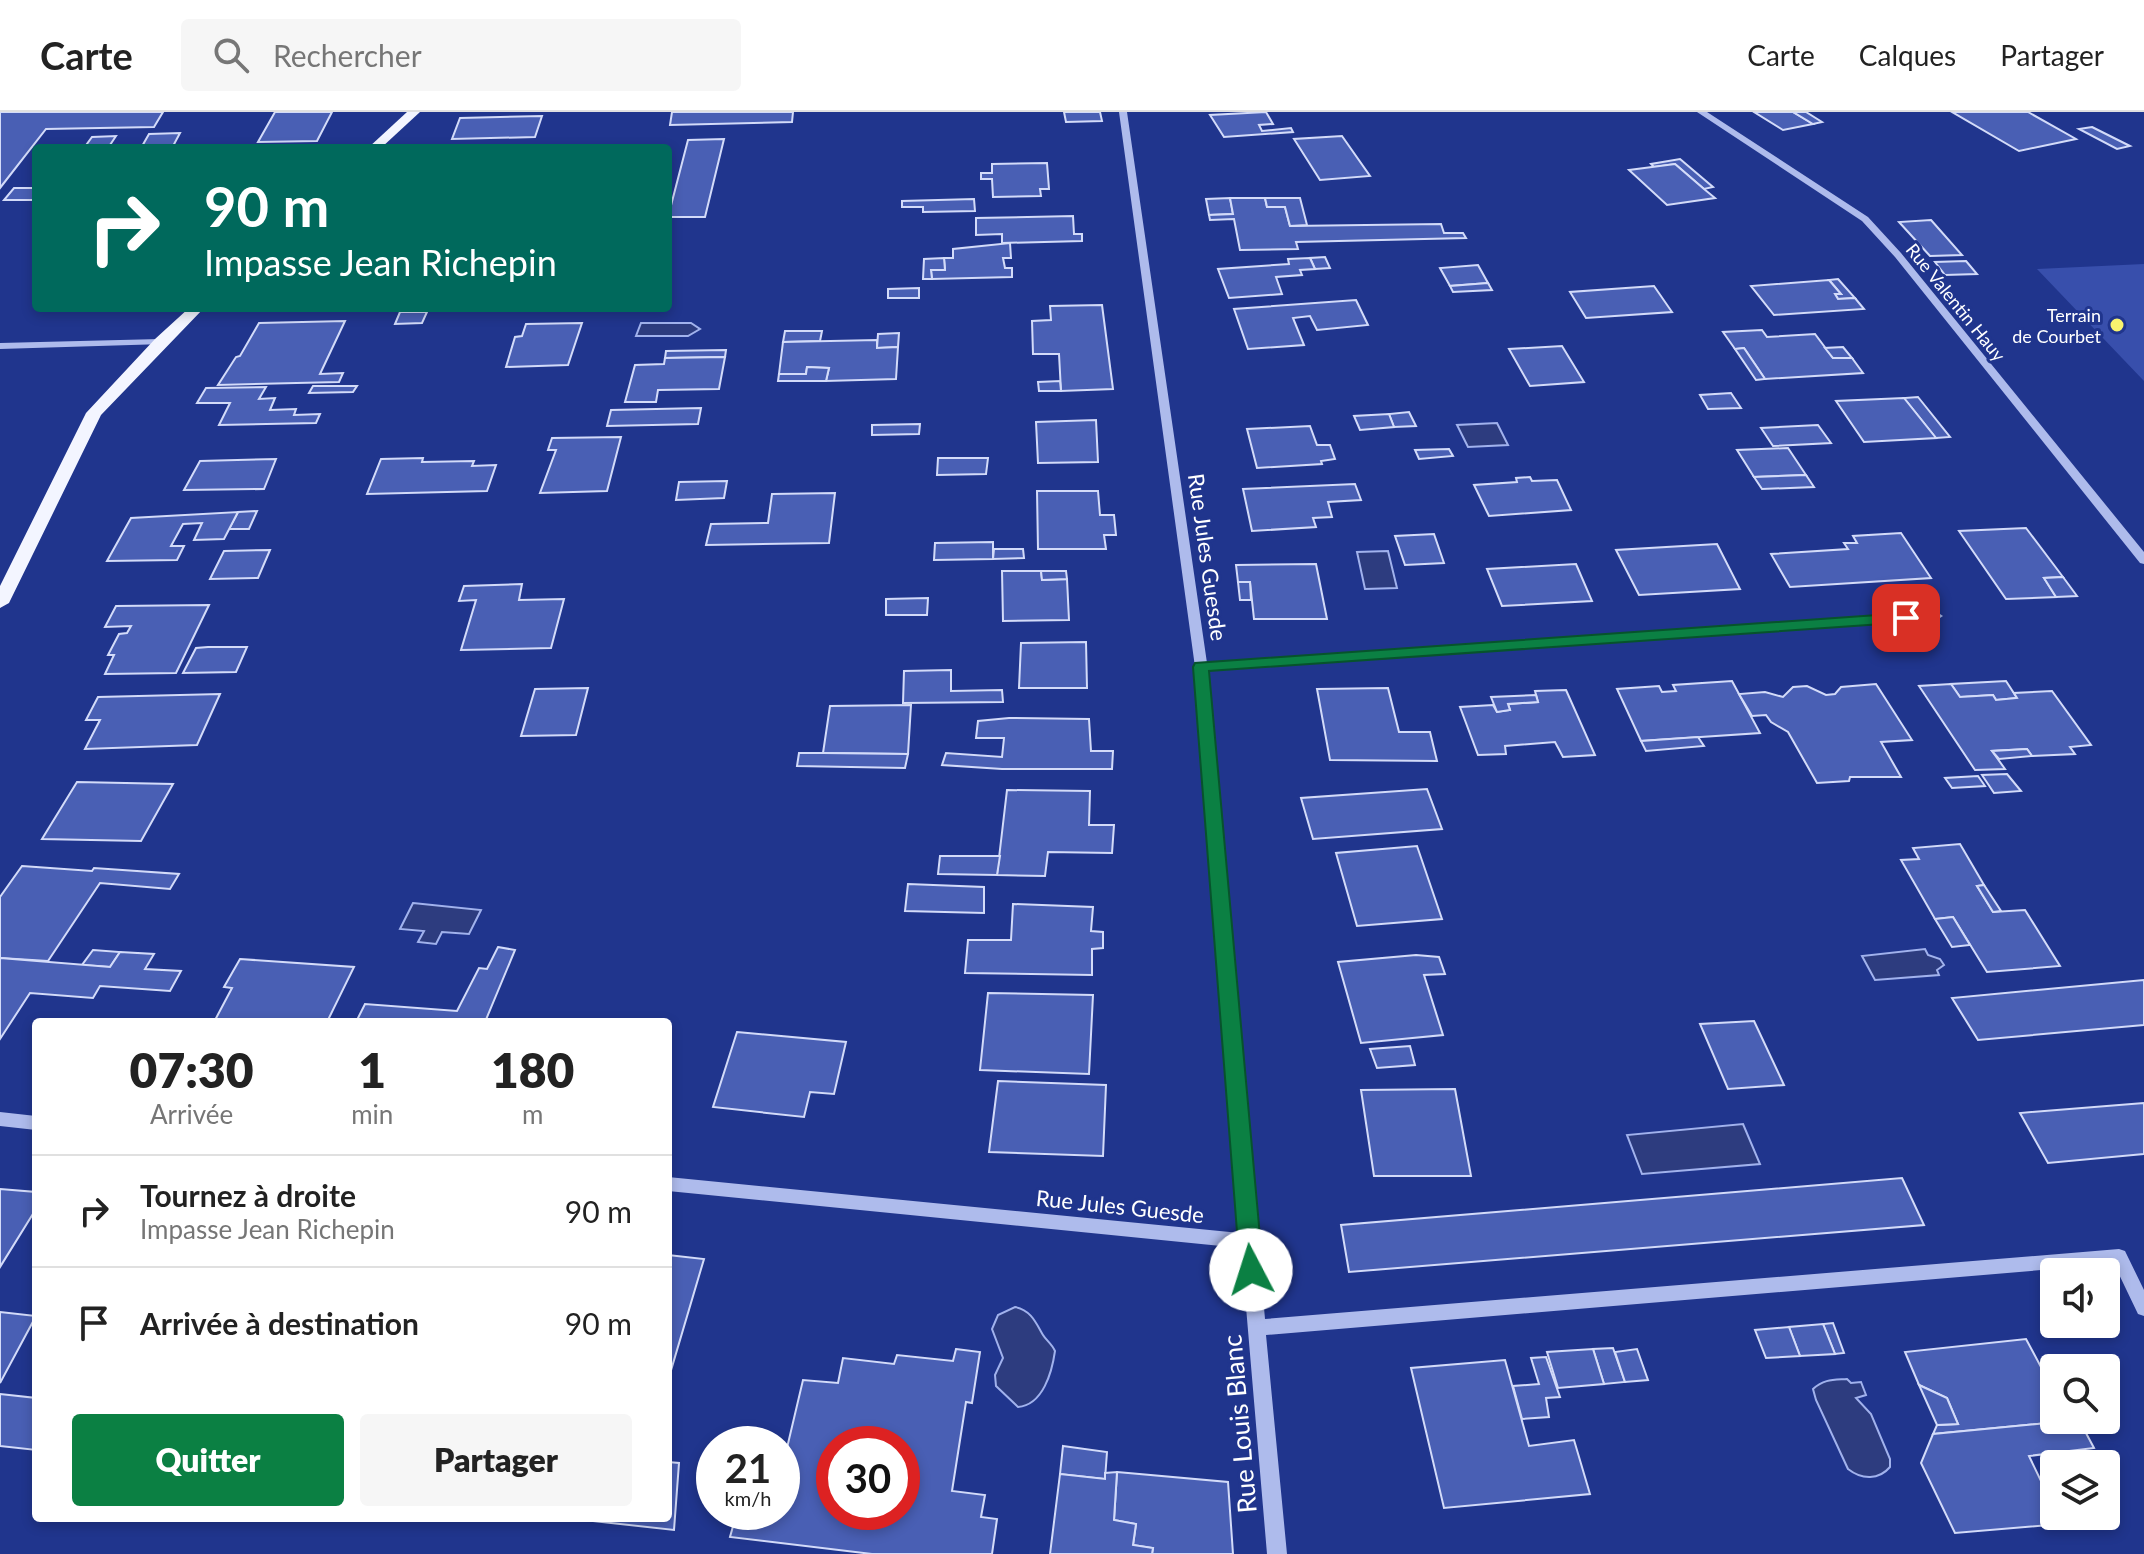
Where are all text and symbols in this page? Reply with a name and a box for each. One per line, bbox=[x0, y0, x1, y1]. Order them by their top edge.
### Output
search box bbox=[181, 19, 741, 91]
text: Carte bbox=[40, 32, 133, 78]
icon: search bbox=[209, 33, 253, 77]
text: Rechercher bbox=[273, 37, 422, 73]
text: Carte bbox=[1747, 38, 1815, 72]
text: Calques bbox=[1859, 38, 1956, 72]
text: Partager bbox=[2000, 38, 2104, 72]
text: 90 m bbox=[204, 172, 329, 239]
icon: right bbox=[72, 176, 176, 280]
street label: Rue Valentin Hauy bbox=[1902, 239, 2011, 366]
text: Impasse Jean Richepin bbox=[204, 240, 557, 284]
place label: Terrain de Courbet bbox=[2012, 304, 2102, 347]
marker: Terrain de Courbet bbox=[2108, 316, 2126, 334]
street label: Rue Jules Guesde bbox=[1183, 472, 1233, 642]
pin bbox=[1872, 584, 1940, 652]
icon: arrive bbox=[1884, 596, 1928, 640]
text: 07:30 bbox=[130, 1041, 254, 1098]
text: 1 bbox=[358, 1041, 386, 1098]
text: 180 bbox=[491, 1041, 574, 1098]
text: Arrivée bbox=[150, 1098, 233, 1130]
text: min bbox=[351, 1098, 393, 1130]
text: m bbox=[522, 1098, 543, 1130]
text: Tournez à droite bbox=[140, 1177, 356, 1213]
street label: Rue Jules Guesde bbox=[1035, 1184, 1205, 1228]
icon: right bbox=[72, 1189, 116, 1233]
text: 90 m bbox=[565, 1193, 632, 1229]
text: Impasse Jean Richepin bbox=[140, 1213, 395, 1245]
position arrow bbox=[1209, 1228, 1293, 1312]
map controls bbox=[2040, 1258, 2120, 1530]
button: sound bbox=[2040, 1258, 2120, 1338]
icon: arrive bbox=[72, 1301, 116, 1345]
text: Arrivée à destination bbox=[140, 1305, 419, 1341]
text: 90 m bbox=[565, 1305, 632, 1341]
street label: Rue Louis Blanc bbox=[1215, 1333, 1263, 1515]
button: search bbox=[2040, 1354, 2120, 1434]
button: Quitter bbox=[72, 1414, 344, 1506]
button: Partager bbox=[360, 1414, 632, 1506]
speed limit sign: 30 bbox=[816, 1426, 920, 1530]
text: 21 bbox=[725, 1444, 771, 1492]
button: layers bbox=[2040, 1450, 2120, 1530]
text: km/h bbox=[725, 1486, 771, 1510]

